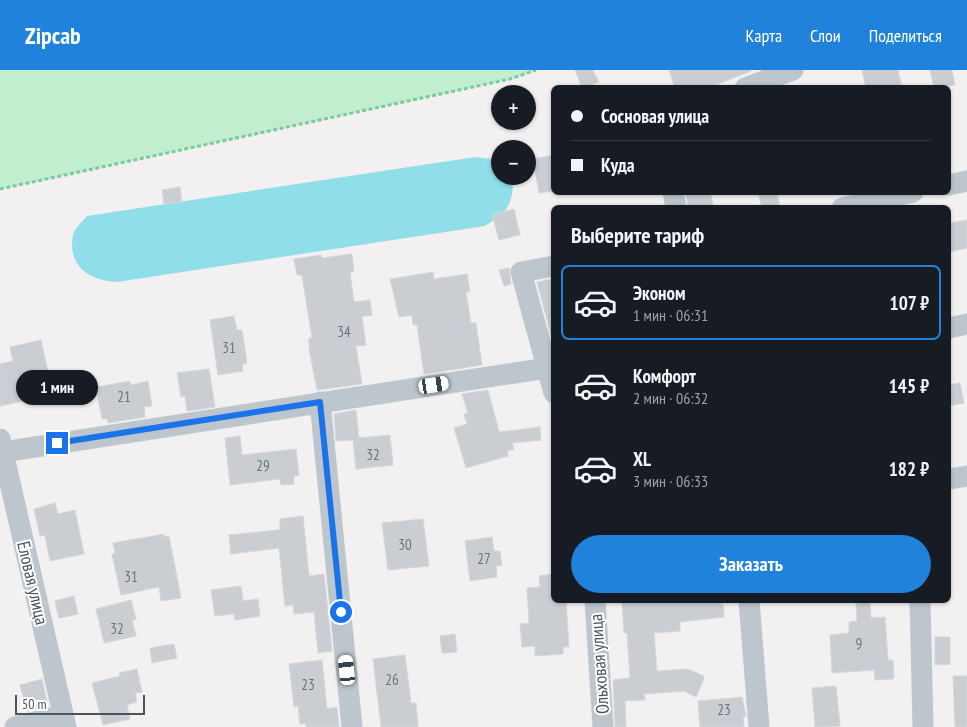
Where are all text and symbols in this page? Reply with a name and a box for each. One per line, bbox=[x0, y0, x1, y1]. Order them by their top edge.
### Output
text: Zipcab bbox=[25, 20, 81, 51]
text: Карта bbox=[745, 24, 782, 47]
text: Слои bbox=[810, 24, 841, 47]
text: Поделиться bbox=[869, 24, 942, 47]
map controls bbox=[491, 85, 536, 185]
button: + bbox=[491, 85, 536, 130]
text: Сосновая улица bbox=[601, 104, 709, 128]
button: − bbox=[491, 140, 536, 185]
text: Куда bbox=[601, 153, 635, 177]
text: Выберите тариф bbox=[571, 221, 704, 249]
icon: car bbox=[573, 280, 618, 325]
text: Эконом bbox=[633, 281, 686, 305]
text: 107 ₽ bbox=[890, 291, 929, 315]
text: 1 мин · 06:31 bbox=[633, 305, 708, 325]
house number: 34 bbox=[337, 322, 351, 341]
house number: 31 bbox=[222, 338, 236, 357]
icon: car bbox=[573, 363, 618, 408]
text: Комфорт bbox=[633, 364, 696, 388]
callout: 1 мин bbox=[16, 370, 98, 406]
text: 145 ₽ bbox=[889, 374, 929, 398]
car bbox=[418, 375, 449, 395]
text: 1 мин bbox=[40, 377, 74, 397]
house number: 21 bbox=[117, 387, 131, 406]
text: 2 мин · 06:32 bbox=[633, 388, 708, 408]
route end bbox=[46, 432, 68, 454]
house number: 32 bbox=[366, 445, 380, 464]
icon: car bbox=[573, 446, 618, 491]
text: XL bbox=[633, 447, 651, 471]
house number: 29 bbox=[256, 456, 270, 475]
text: 182 ₽ bbox=[889, 457, 929, 481]
text: 3 мин · 06:33 bbox=[633, 471, 708, 491]
house number: 30 bbox=[398, 535, 412, 554]
button: Заказать bbox=[571, 535, 931, 593]
street label: Еловая улица bbox=[12, 539, 54, 627]
house number: 27 bbox=[477, 549, 491, 568]
house number: 31 bbox=[124, 567, 138, 586]
route start bbox=[330, 601, 352, 623]
street label: Ольховая улица bbox=[584, 613, 614, 715]
house number: 32 bbox=[110, 619, 124, 638]
house number: 9 bbox=[856, 634, 862, 653]
car bbox=[337, 654, 356, 686]
house number: 26 bbox=[385, 670, 399, 689]
house number: 23 bbox=[301, 675, 315, 694]
scale bar bbox=[15, 692, 145, 715]
text: 50 m bbox=[22, 695, 47, 713]
house number: 23 bbox=[717, 700, 731, 719]

